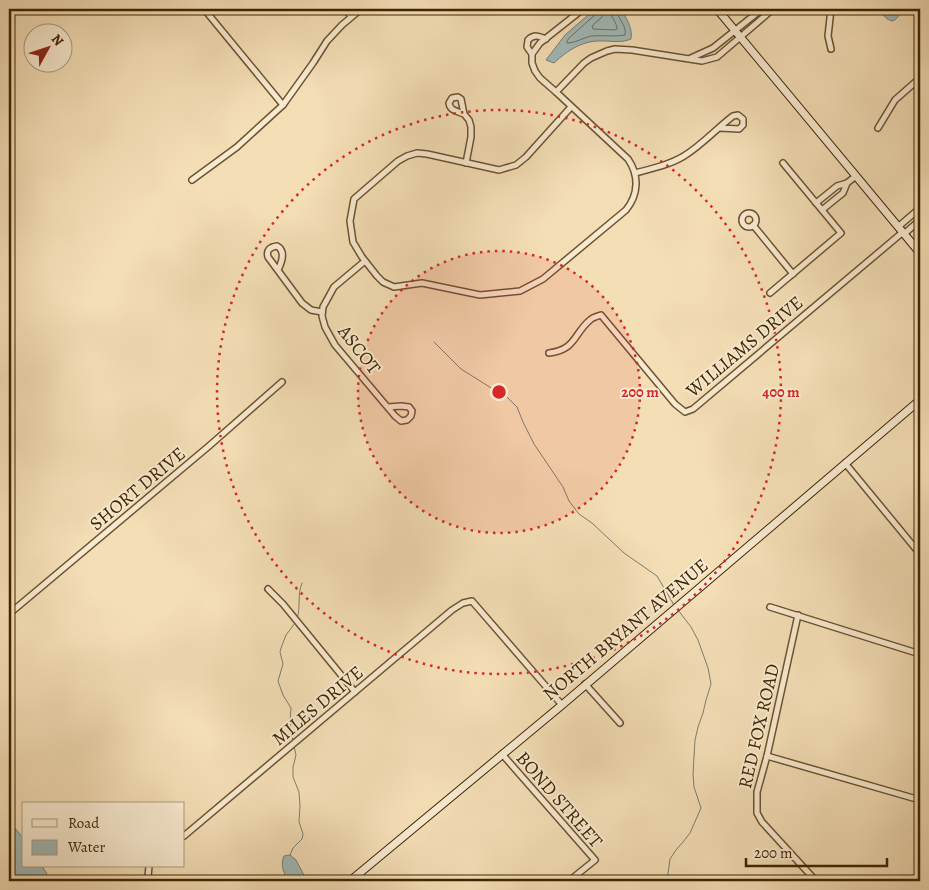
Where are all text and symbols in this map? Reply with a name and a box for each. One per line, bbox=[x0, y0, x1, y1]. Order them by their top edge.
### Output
north arrow bbox=[22, 22, 72, 72]
text: N bbox=[47, 30, 68, 50]
street label: WILLIAMS DRIVE bbox=[680, 290, 809, 404]
street label: ASCOT bbox=[331, 319, 387, 380]
text: 200 m bbox=[621, 382, 659, 402]
text: 400 m bbox=[762, 382, 800, 402]
centre of rings bbox=[490, 383, 508, 401]
street label: SHORT DRIVE bbox=[84, 441, 191, 537]
street label: NORTH BRYANT AVENUE bbox=[537, 553, 714, 707]
street label: MILES DRIVE bbox=[266, 660, 369, 752]
street label: RED FOX ROAD bbox=[732, 661, 786, 791]
street label: BOND STREET bbox=[510, 746, 609, 854]
legend bbox=[22, 802, 185, 868]
text: Road bbox=[68, 813, 100, 833]
scale bar bbox=[746, 835, 888, 867]
text: Water bbox=[67, 837, 105, 857]
text: 200 m bbox=[754, 843, 793, 863]

